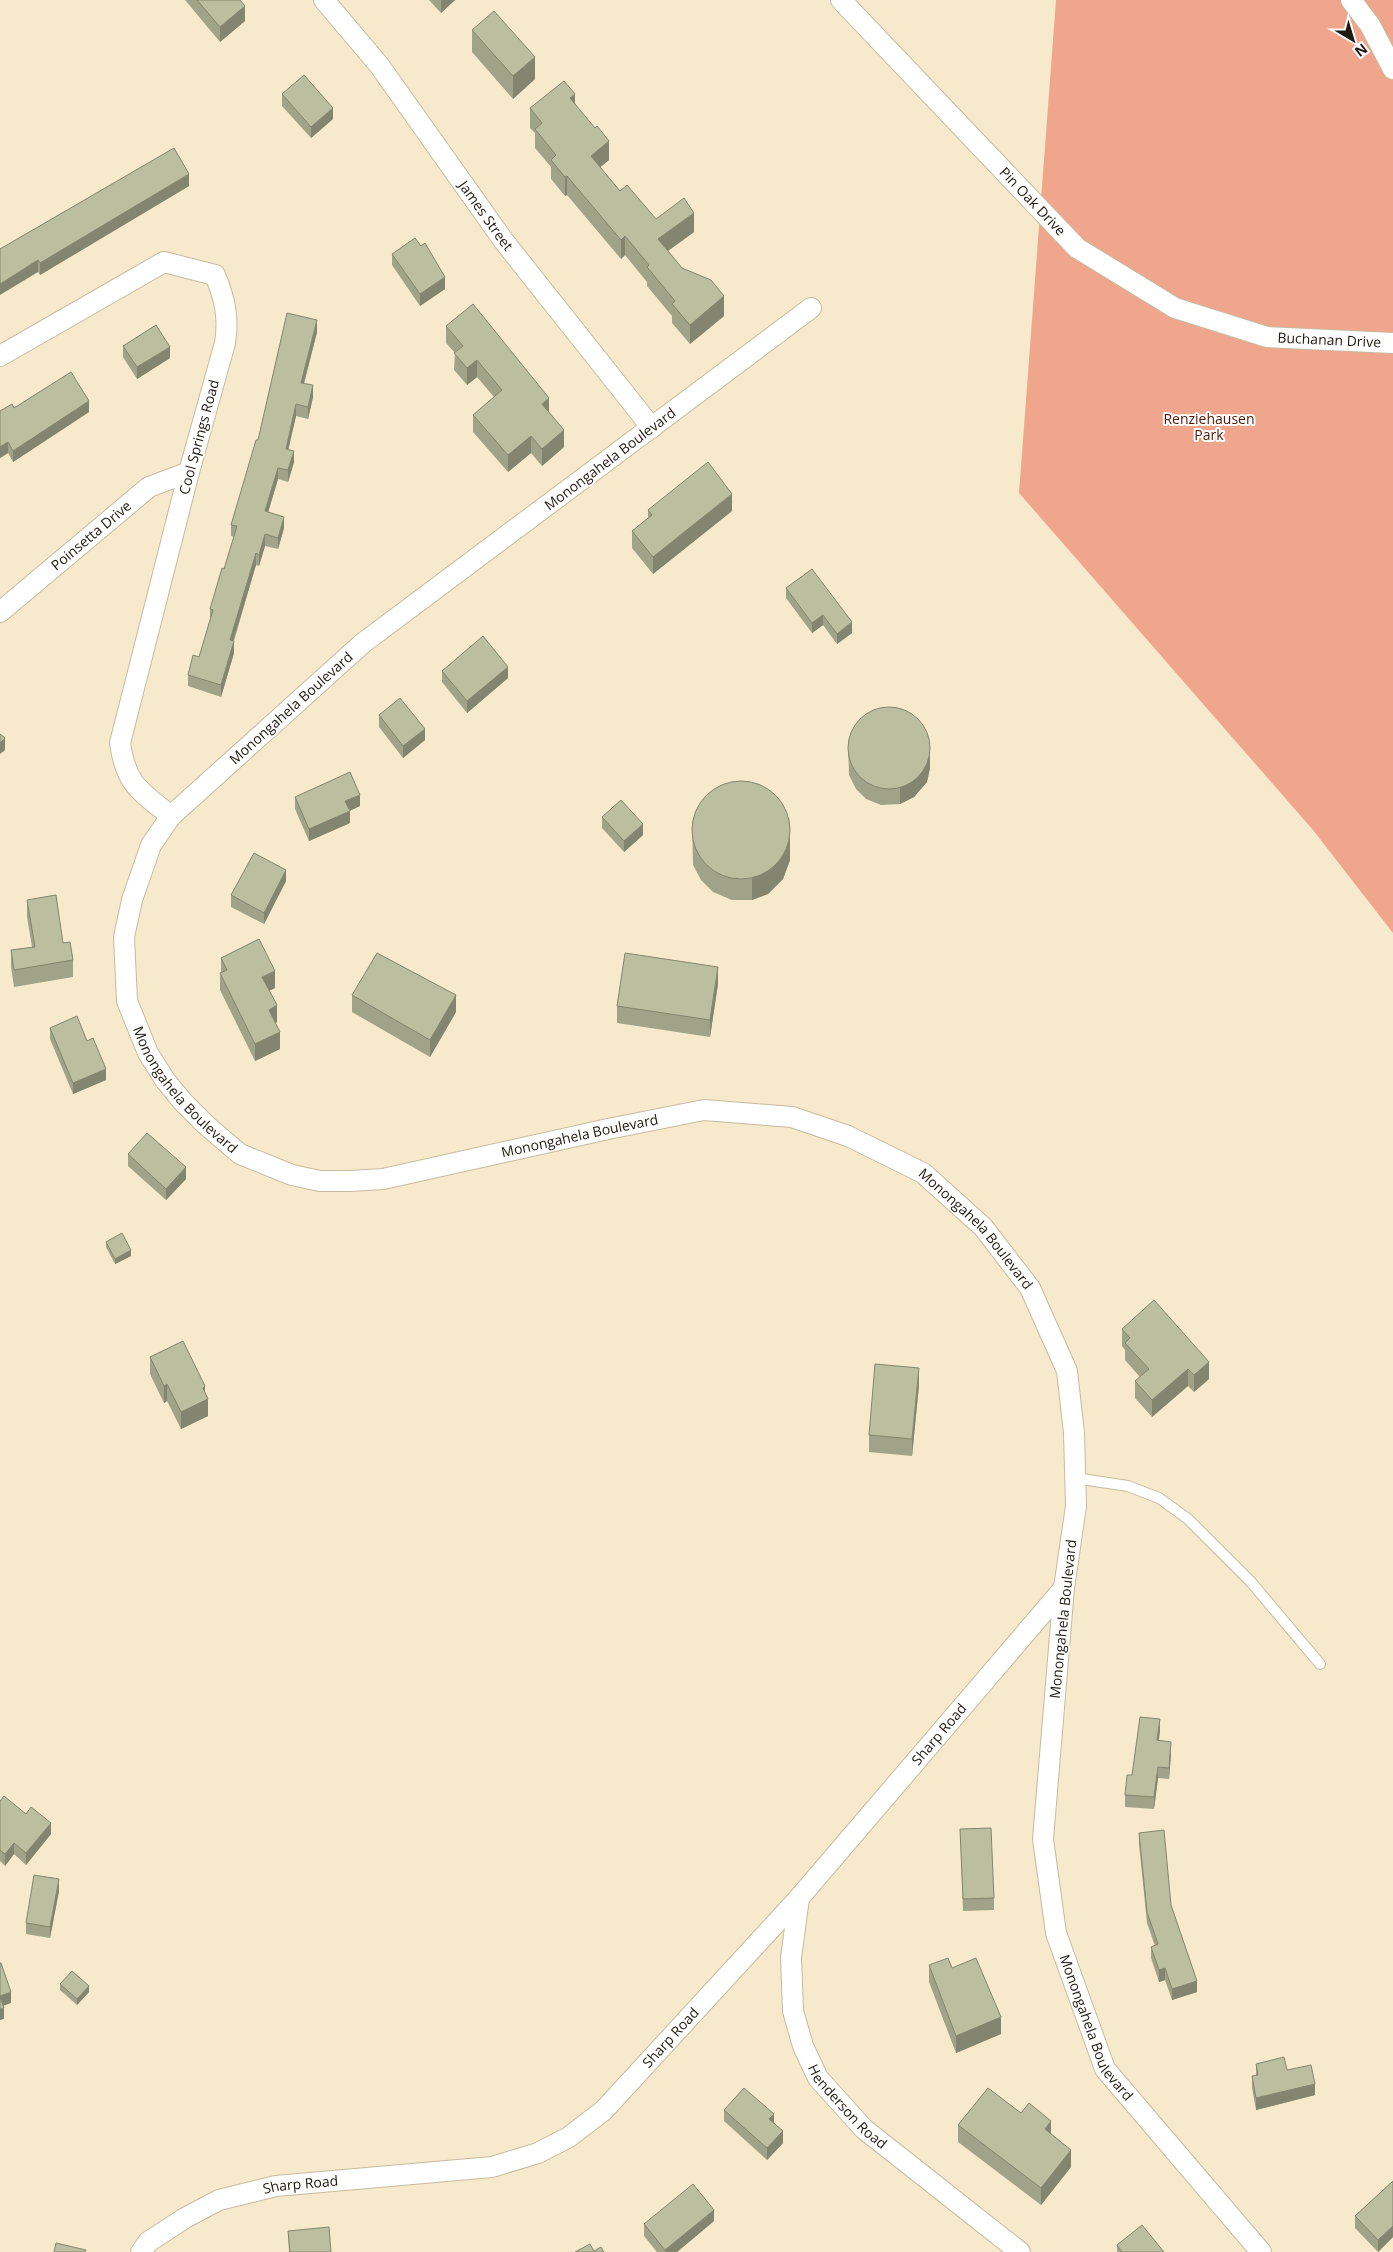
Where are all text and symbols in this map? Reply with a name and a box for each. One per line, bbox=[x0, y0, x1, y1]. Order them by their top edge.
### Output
north arrow bbox=[1328, 15, 1378, 65]
text: N bbox=[1351, 40, 1372, 62]
street label: Pin Oak Drive bbox=[996, 163, 1070, 240]
street label: James Street bbox=[454, 175, 518, 254]
street label: Buchanan Drive bbox=[1277, 328, 1382, 351]
street label: Cool Springs Road bbox=[174, 377, 223, 496]
street label: Monongahela Boulevard bbox=[540, 403, 679, 514]
park label: Renziehausen Park bbox=[1163, 409, 1255, 444]
street label: Poinsetta Drive bbox=[47, 496, 135, 574]
street label: Monongahela Boulevard bbox=[225, 647, 356, 768]
street label: Monongahela Boulevard bbox=[129, 1023, 242, 1157]
street label: Monongahela Boulevard bbox=[499, 1109, 660, 1161]
street label: Monongahela Boulevard bbox=[915, 1164, 1037, 1293]
street label: Monongahela Boulevard bbox=[1045, 1538, 1080, 1699]
street label: Sharp Road bbox=[907, 1699, 970, 1769]
street label: Monongahela Boulevard bbox=[1055, 1952, 1138, 2104]
street label: Sharp Road bbox=[638, 2003, 703, 2071]
street label: Henderson Road bbox=[804, 2061, 891, 2153]
street label: Sharp Road bbox=[261, 2171, 339, 2198]

